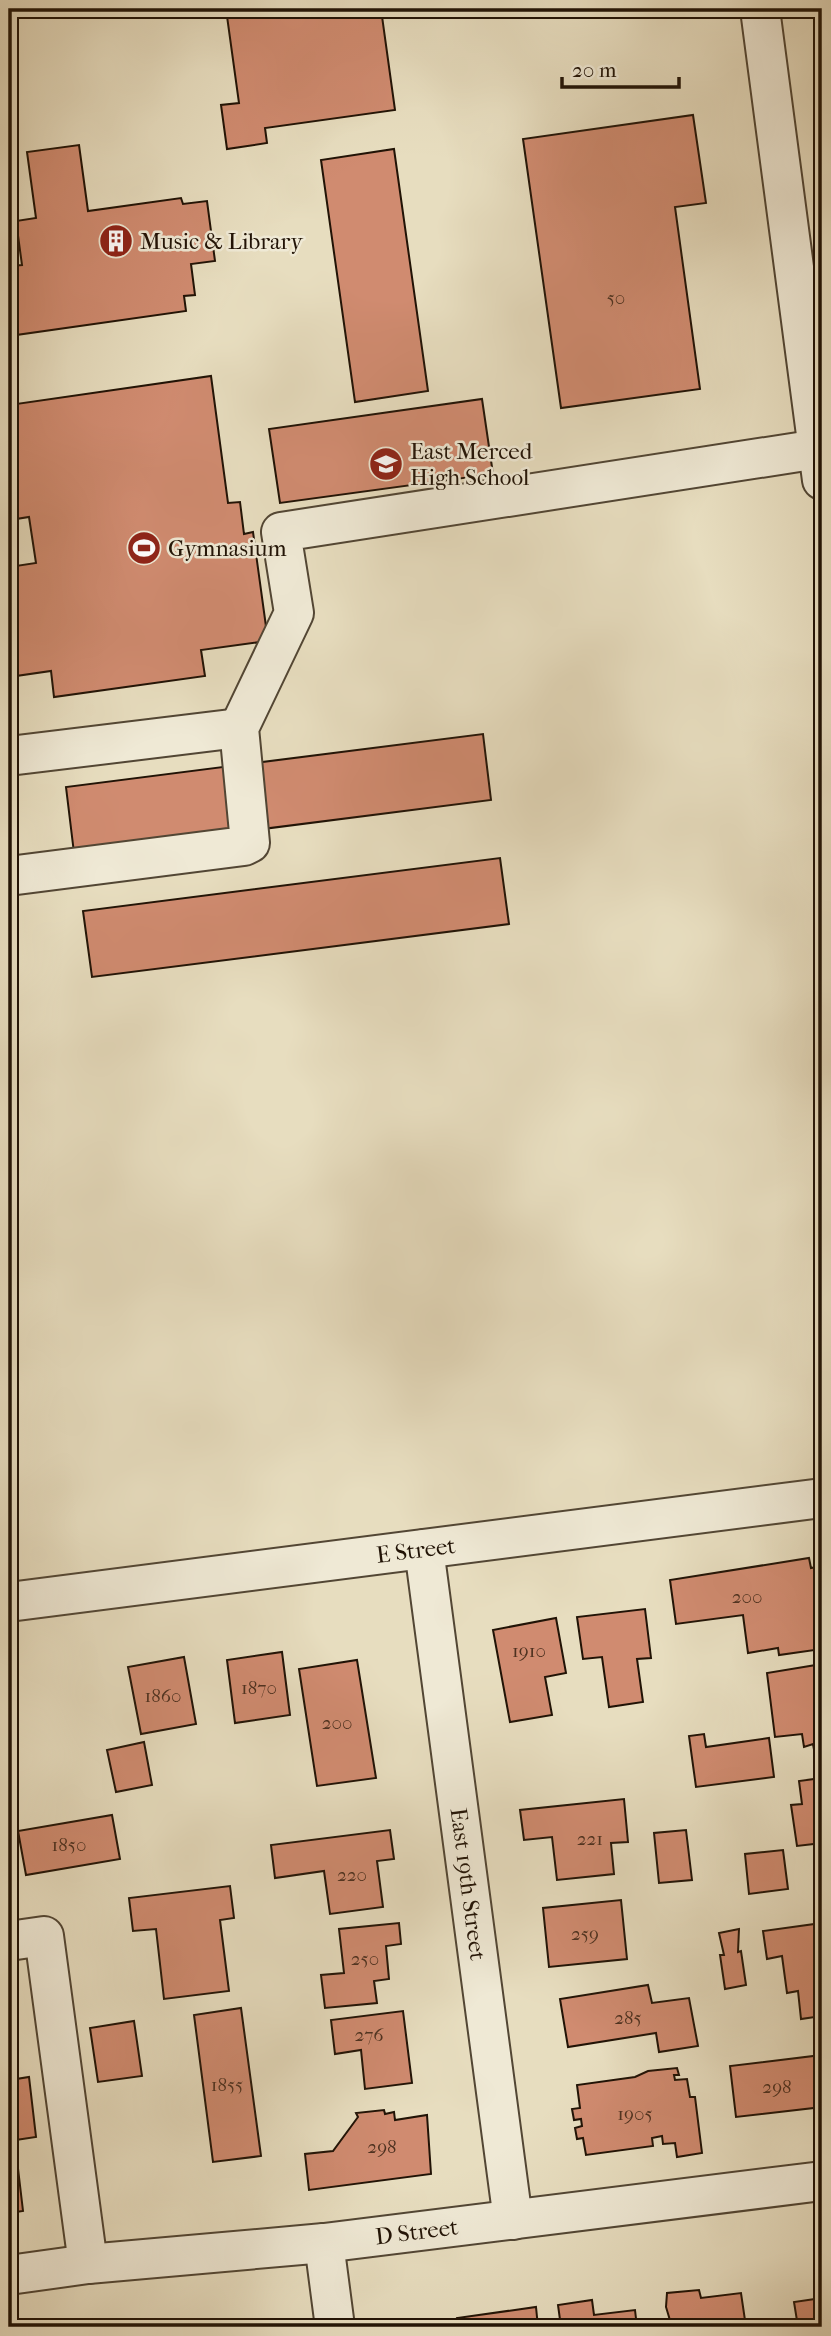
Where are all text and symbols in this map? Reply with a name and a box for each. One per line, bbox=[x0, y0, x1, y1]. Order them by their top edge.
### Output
scale bar bbox=[562, 46, 679, 90]
text: 20 m bbox=[572, 58, 617, 82]
building icon: Music & Library bbox=[97, 222, 135, 260]
place label: Music & Library bbox=[140, 228, 303, 255]
house number: 50 bbox=[607, 287, 625, 309]
place label: East Merced High School bbox=[410, 438, 533, 491]
school or university icon: East Merced High School bbox=[367, 445, 405, 483]
sports icon: Gymnasium bbox=[125, 529, 163, 567]
place label: Gymnasium bbox=[168, 535, 287, 562]
street label: E Street bbox=[374, 1532, 457, 1568]
house number: 200 bbox=[732, 1586, 762, 1608]
house number: 1910 bbox=[512, 1640, 546, 1662]
house number: 1870 bbox=[241, 1677, 277, 1699]
house number: 1860 bbox=[144, 1685, 182, 1707]
house number: 200 bbox=[322, 1712, 352, 1734]
street label: East 19th Street bbox=[445, 1806, 492, 1962]
house number: 221 bbox=[577, 1828, 603, 1850]
house number: 1850 bbox=[52, 1834, 86, 1856]
house number: 220 bbox=[337, 1864, 367, 1886]
house number: 259 bbox=[571, 1923, 599, 1945]
house number: 250 bbox=[351, 1948, 379, 1970]
house number: 285 bbox=[614, 2007, 642, 2029]
house number: 276 bbox=[354, 2024, 384, 2046]
house number: 1855 bbox=[211, 2074, 243, 2096]
house number: 298 bbox=[762, 2076, 792, 2098]
house number: 1905 bbox=[617, 2103, 653, 2125]
house number: 298 bbox=[367, 2136, 397, 2158]
street label: D Street bbox=[374, 2213, 460, 2250]

